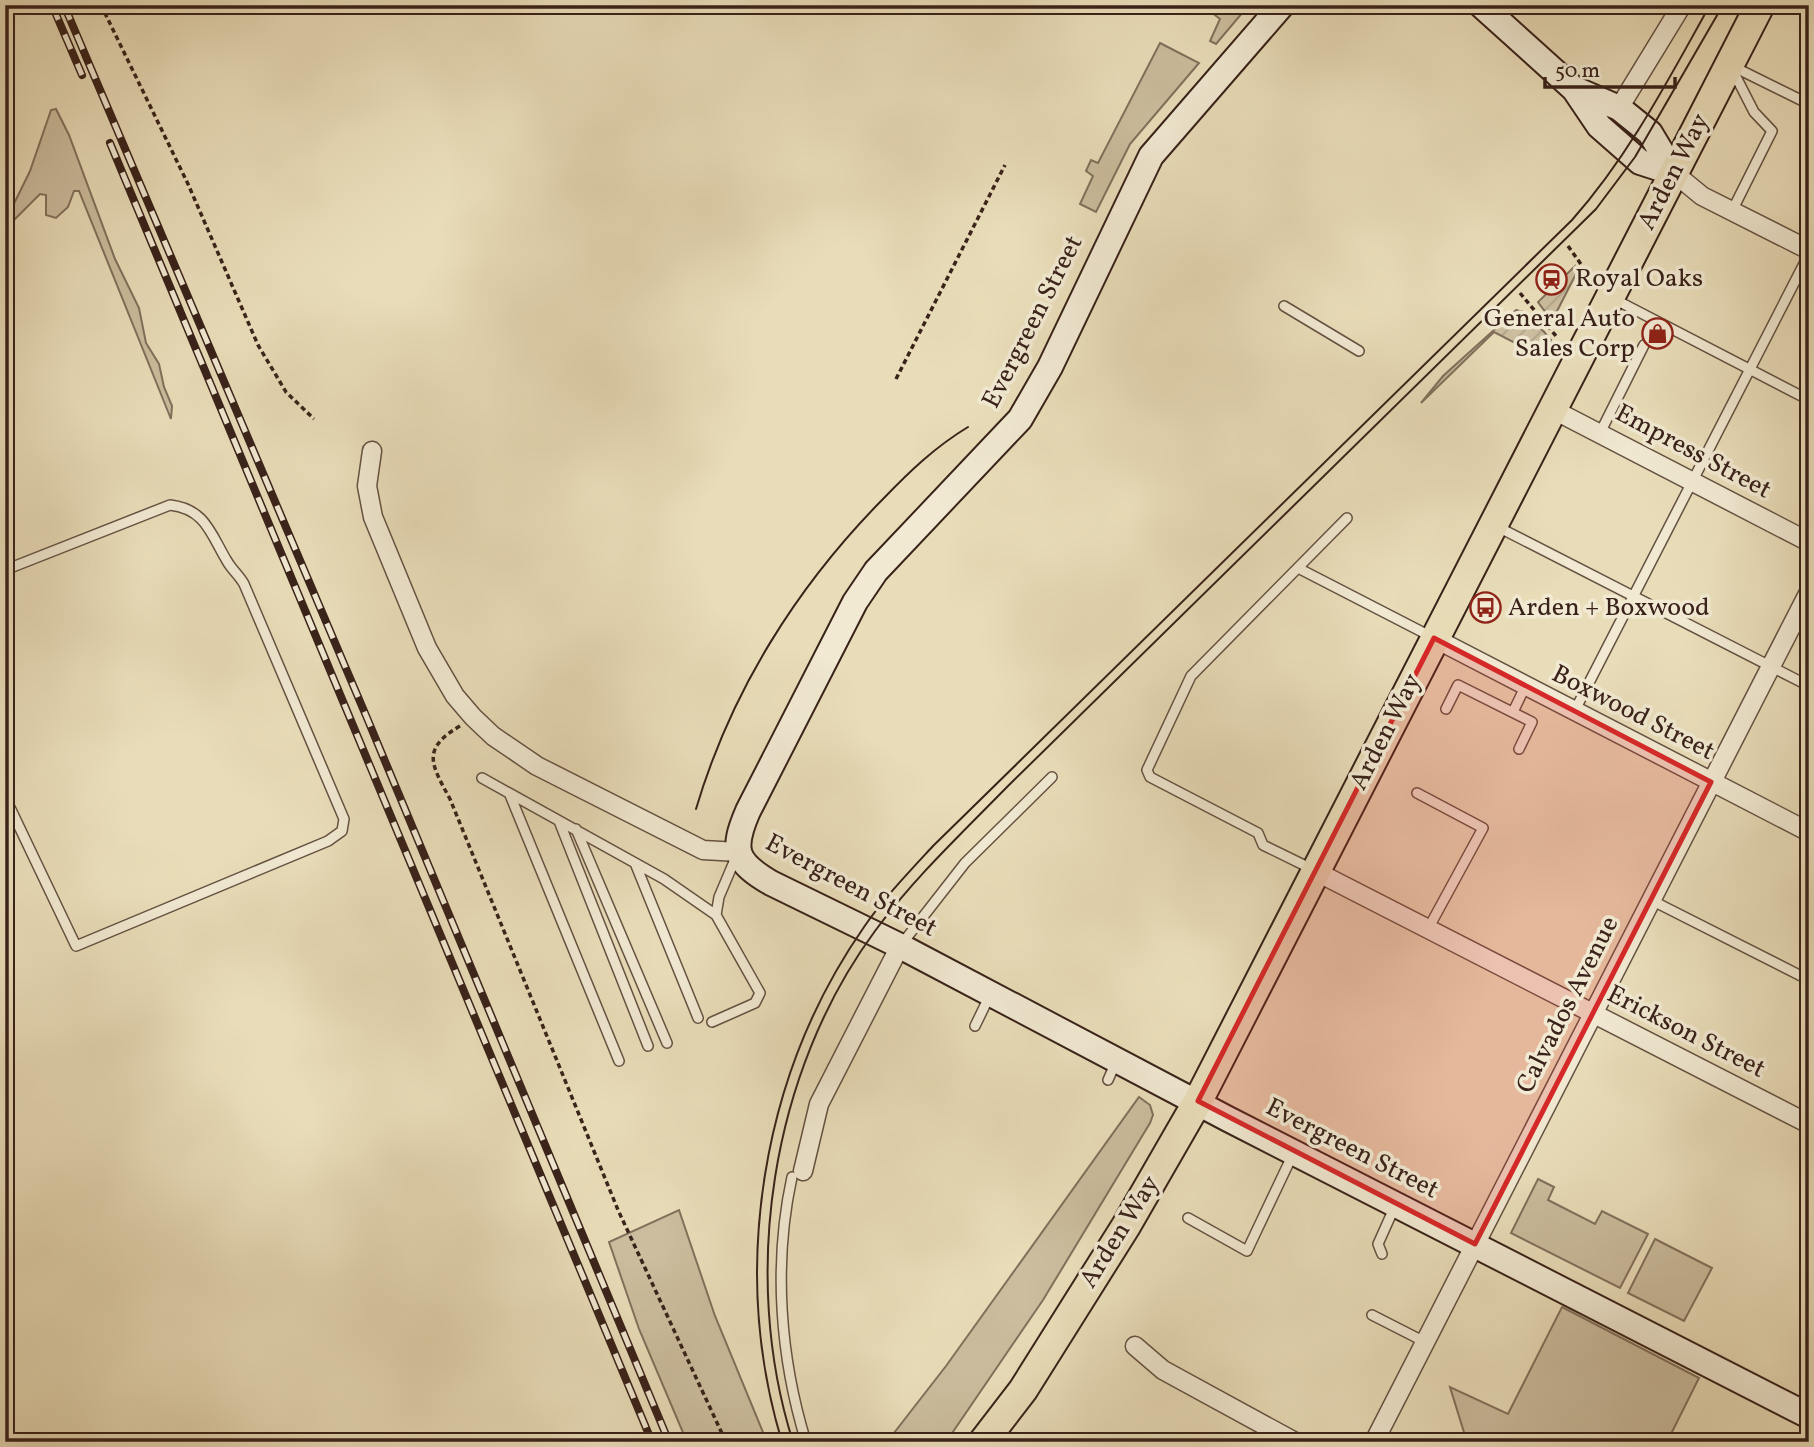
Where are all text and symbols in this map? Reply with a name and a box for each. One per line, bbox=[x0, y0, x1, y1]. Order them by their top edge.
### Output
scale bar bbox=[1545, 46, 1674, 90]
text: 50 m bbox=[1555, 57, 1600, 86]
street label: Arden Way bbox=[1629, 107, 1719, 237]
street label: Evergreen Street bbox=[974, 229, 1092, 415]
place label: Royal Oaks bbox=[1575, 261, 1703, 297]
station icon: Royal Oaks bbox=[1535, 262, 1569, 296]
place label: General Auto Sales Corp bbox=[1484, 301, 1635, 367]
shop icon: General Auto Sales Corp bbox=[1641, 317, 1675, 351]
street label: Empress Street bbox=[1608, 396, 1778, 508]
place label: Arden + Boxwood bbox=[1508, 590, 1710, 626]
bus stop icon: Arden + Boxwood bbox=[1468, 591, 1502, 625]
street label: Boxwood Street bbox=[1545, 656, 1721, 770]
street label: Arden Way bbox=[1341, 667, 1431, 797]
street label: Evergreen Street bbox=[759, 826, 943, 946]
street label: Calvados Avenue bbox=[1508, 910, 1628, 1100]
street label: Erickson Street bbox=[1601, 977, 1771, 1087]
street label: Evergreen Street bbox=[1259, 1090, 1445, 1208]
street label: Arden Way bbox=[1071, 1169, 1169, 1295]

